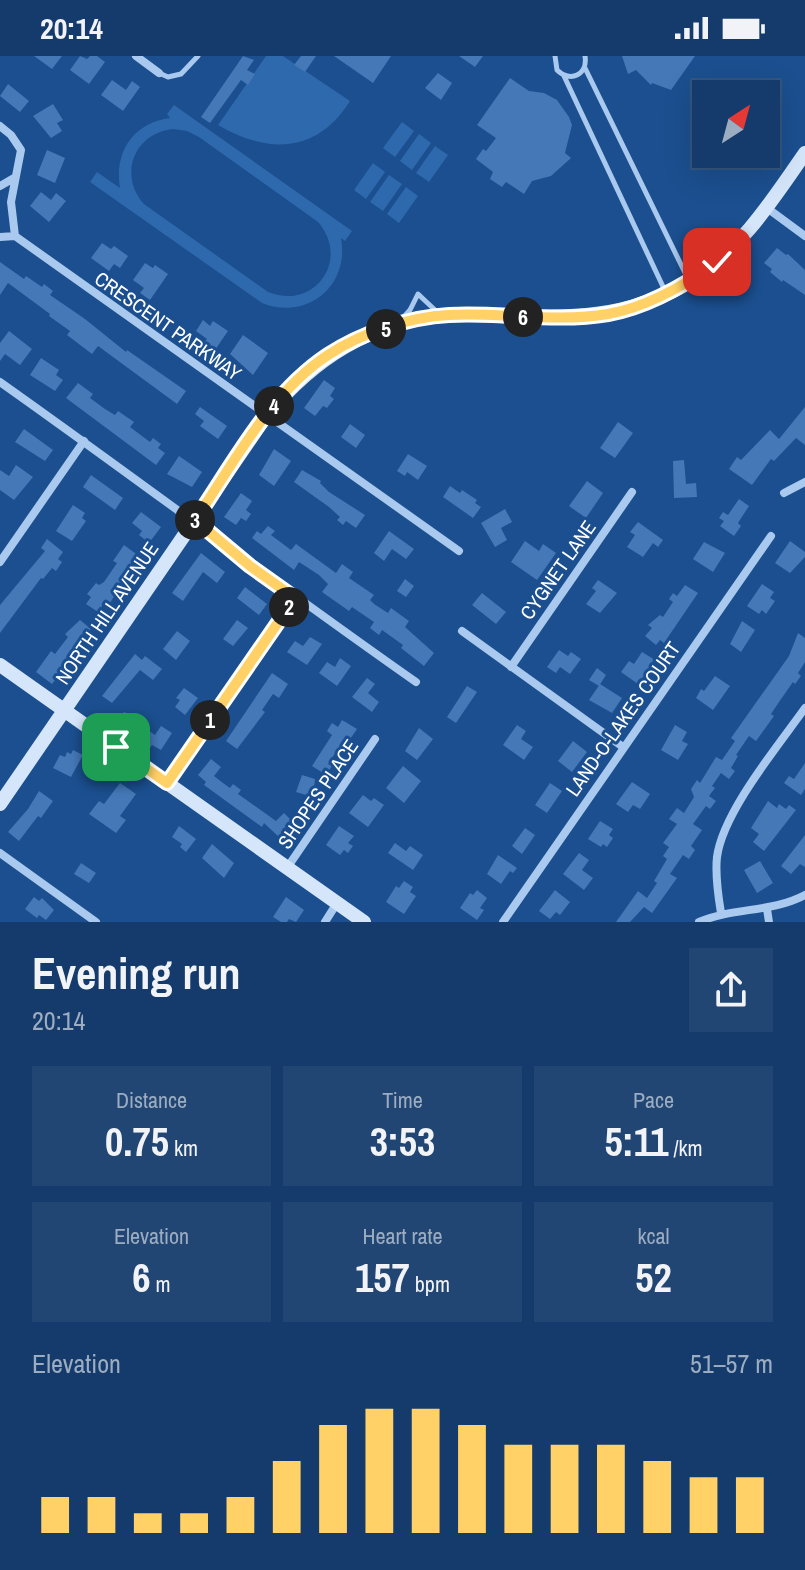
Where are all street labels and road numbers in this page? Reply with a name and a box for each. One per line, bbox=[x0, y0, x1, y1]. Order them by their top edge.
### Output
street label: CRESCENT PARKWAY bbox=[89, 265, 247, 386]
street label: CYGNET LANE bbox=[513, 515, 602, 625]
street label: NORTH HILL AVENUE bbox=[49, 536, 164, 689]
street label: LAND-O-LAKES COURT bbox=[559, 636, 686, 801]
street label: SHOPES PLACE bbox=[271, 734, 364, 854]

